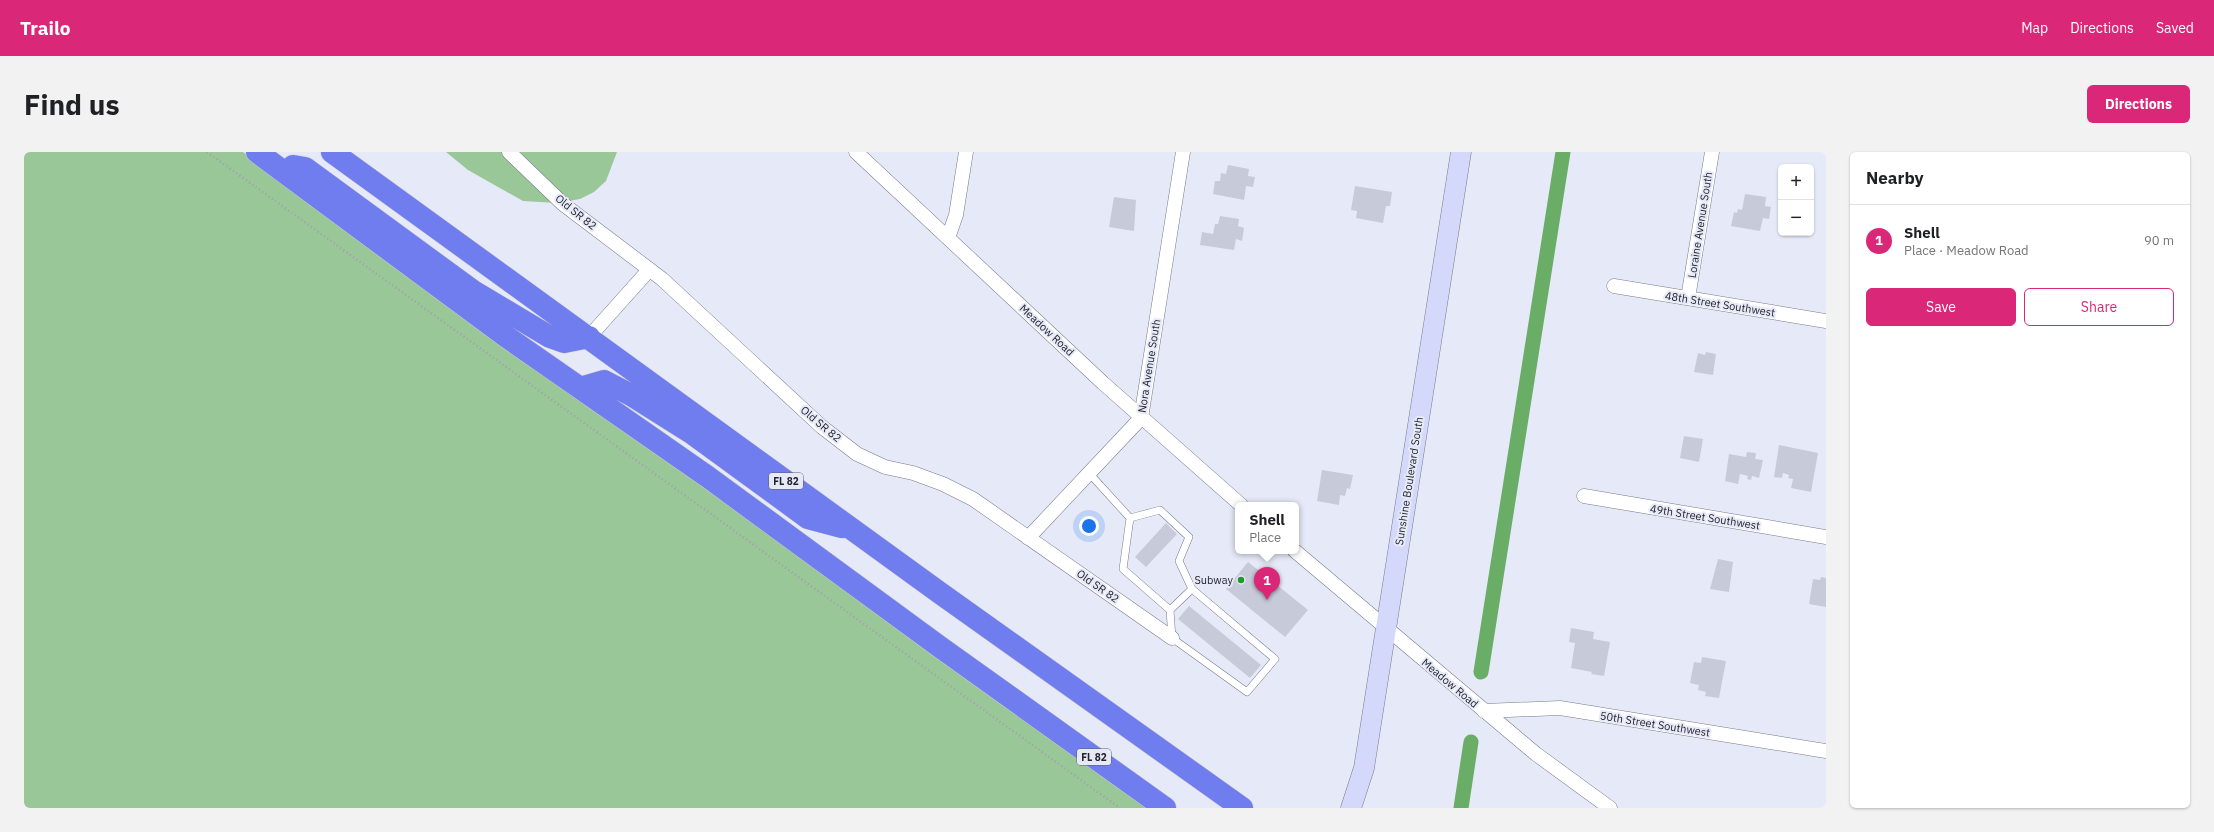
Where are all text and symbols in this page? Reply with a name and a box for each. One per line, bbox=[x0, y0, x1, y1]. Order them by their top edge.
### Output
text: Trailo bbox=[20, 16, 70, 40]
text: Map bbox=[2021, 19, 2048, 37]
text: Directions bbox=[2070, 19, 2134, 37]
text: Saved bbox=[2156, 19, 2194, 37]
button: Directions bbox=[2087, 85, 2190, 123]
text: Find us bbox=[24, 86, 120, 123]
map controls bbox=[1778, 164, 1814, 236]
button: + bbox=[1778, 164, 1814, 200]
text: Nearby bbox=[1866, 167, 1924, 189]
street label: Loraine Avenue South bbox=[1685, 171, 1715, 279]
street label: Old SR 82 bbox=[553, 191, 599, 233]
button: − bbox=[1778, 200, 1814, 236]
text: Shell bbox=[1904, 223, 1940, 242]
text: 1 bbox=[1875, 232, 1883, 249]
text: 90 m bbox=[2144, 232, 2174, 249]
text: Place · Meadow Road bbox=[1904, 242, 2029, 259]
street label: 48th Street Southwest bbox=[1664, 288, 1776, 320]
button: Save bbox=[1866, 288, 2016, 326]
button: Share bbox=[2024, 288, 2174, 326]
street label: Meadow Road bbox=[1017, 301, 1077, 359]
street label: Nora Avenue South bbox=[1135, 318, 1163, 414]
street label: Old SR 82 bbox=[798, 403, 844, 445]
street label: Sunshine Boulevard South bbox=[1392, 416, 1426, 546]
road number: FL 82 bbox=[769, 473, 803, 489]
street label: 49th Street Southwest bbox=[1649, 501, 1761, 533]
popup bbox=[1235, 502, 1299, 554]
text: Shell bbox=[1249, 510, 1285, 529]
your location bbox=[1079, 516, 1099, 536]
text: Place bbox=[1249, 529, 1281, 546]
street label: Old SR 82 bbox=[1074, 566, 1122, 606]
pin: 1 bbox=[1254, 567, 1280, 600]
place label: Subway bbox=[1194, 573, 1234, 587]
marker: Subway bbox=[1236, 575, 1246, 585]
street label: Meadow Road bbox=[1419, 655, 1481, 711]
street label: 50th Street Southwest bbox=[1599, 708, 1711, 740]
road number: FL 82 bbox=[1077, 749, 1111, 765]

